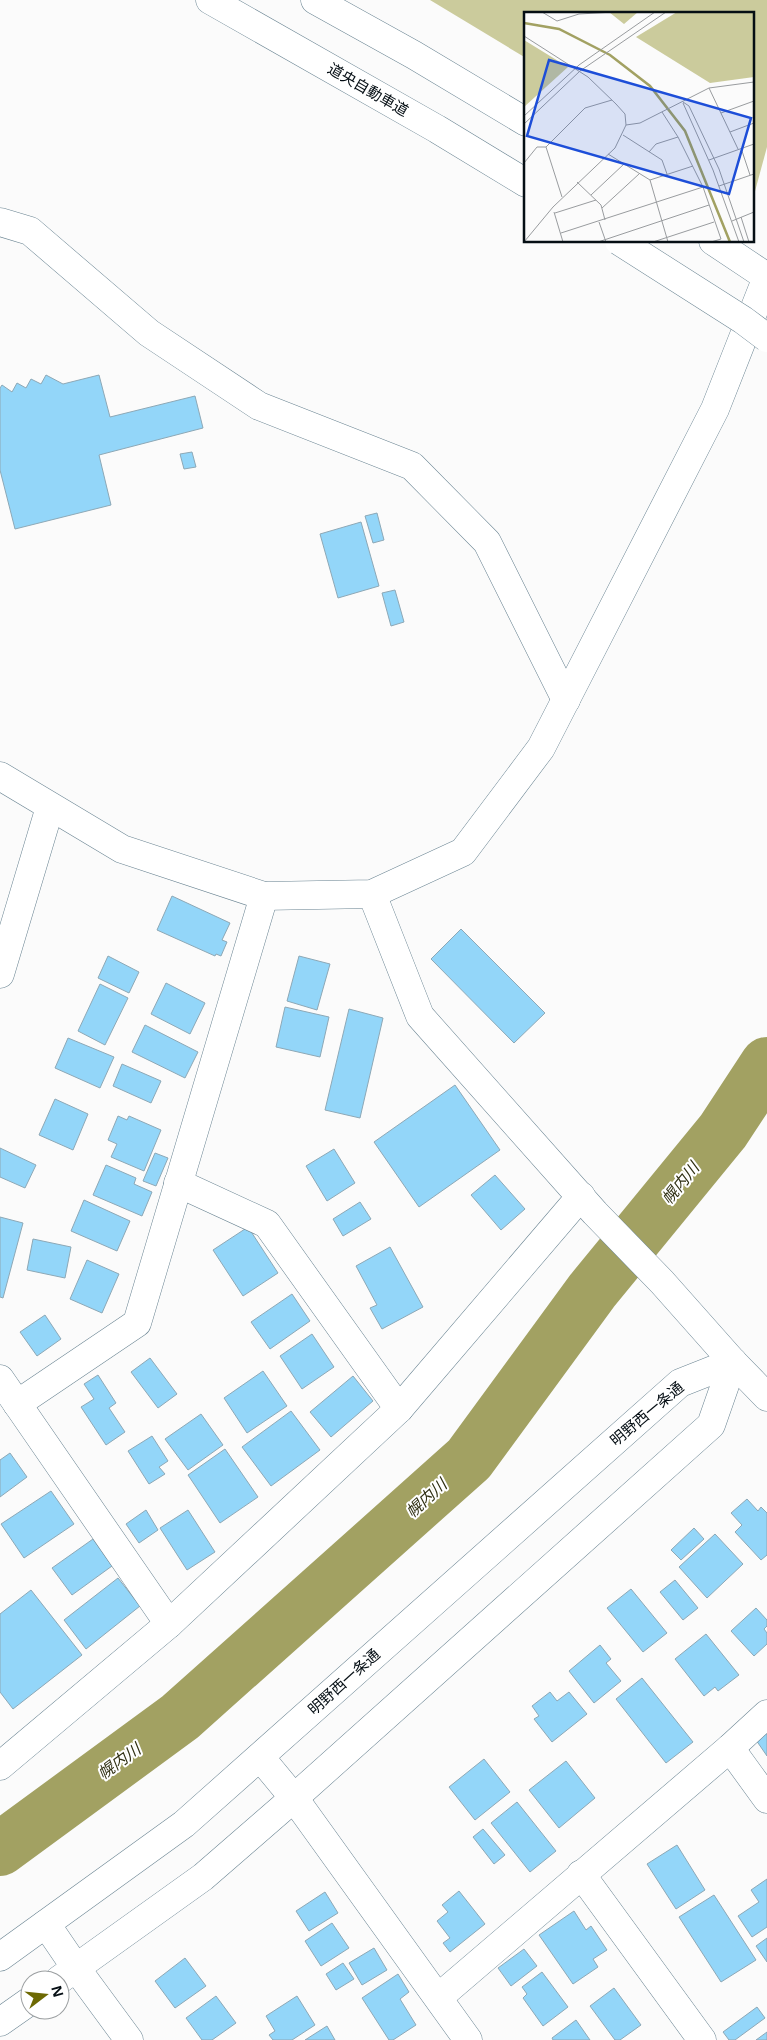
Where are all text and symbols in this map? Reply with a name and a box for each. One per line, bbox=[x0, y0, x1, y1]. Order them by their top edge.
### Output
inset map bbox=[524, 12, 754, 242]
street label: 道央自動車道 bbox=[325, 58, 412, 120]
water label: 幌内川 bbox=[656, 1156, 705, 1209]
street label: 明野西一条通 bbox=[605, 1377, 687, 1450]
water label: 幌内川 bbox=[401, 1472, 453, 1522]
street label: 明野西一条通 bbox=[303, 1644, 383, 1719]
water label: 幌内川 bbox=[93, 1737, 146, 1784]
north arrow bbox=[20, 1970, 70, 2020]
text: N bbox=[47, 1983, 69, 1999]

